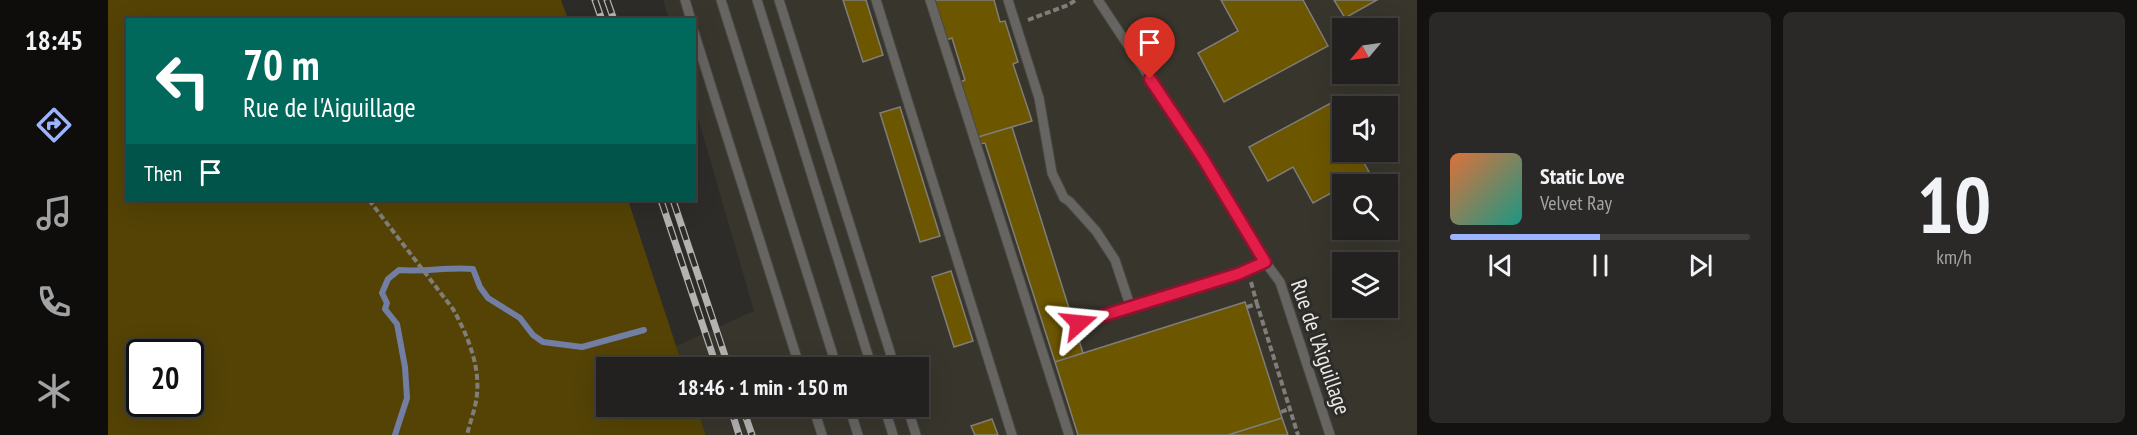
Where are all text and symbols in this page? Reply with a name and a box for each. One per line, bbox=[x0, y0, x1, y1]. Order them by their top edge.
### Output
pin bbox=[1124, 17, 1175, 79]
north arrow bbox=[1332, 18, 1398, 84]
map controls bbox=[1332, 18, 1398, 318]
text: 18:45 bbox=[25, 23, 83, 57]
icon: arrive bbox=[1133, 26, 1166, 59]
text: 70 m bbox=[243, 37, 320, 92]
icon: left bbox=[144, 42, 222, 120]
text: Rue de l'Aiguillage bbox=[243, 90, 416, 124]
button: sound bbox=[1332, 96, 1398, 162]
icon: directions bbox=[33, 104, 75, 146]
text: 10 bbox=[1917, 154, 1991, 255]
icon: arrive bbox=[194, 156, 227, 189]
text: Then bbox=[144, 159, 182, 187]
text: Static Love bbox=[1540, 162, 1625, 190]
button: search bbox=[1332, 174, 1398, 240]
text: Velvet Ray bbox=[1540, 190, 1612, 216]
icon: music bbox=[33, 192, 75, 234]
text: km/h bbox=[1936, 244, 1972, 270]
icon: previous bbox=[1484, 249, 1517, 282]
icon: pause bbox=[1584, 249, 1617, 282]
icon: next bbox=[1684, 249, 1717, 282]
button: layers bbox=[1332, 252, 1398, 318]
street label: Rue de l'Aiguillage bbox=[1285, 276, 1357, 418]
icon: phone bbox=[33, 281, 75, 323]
position arrow bbox=[1047, 291, 1111, 355]
speed limit sign: 20 bbox=[126, 339, 204, 417]
icon: climate bbox=[33, 370, 75, 412]
text: 18:46 · 1 min · 150 m bbox=[677, 373, 848, 401]

